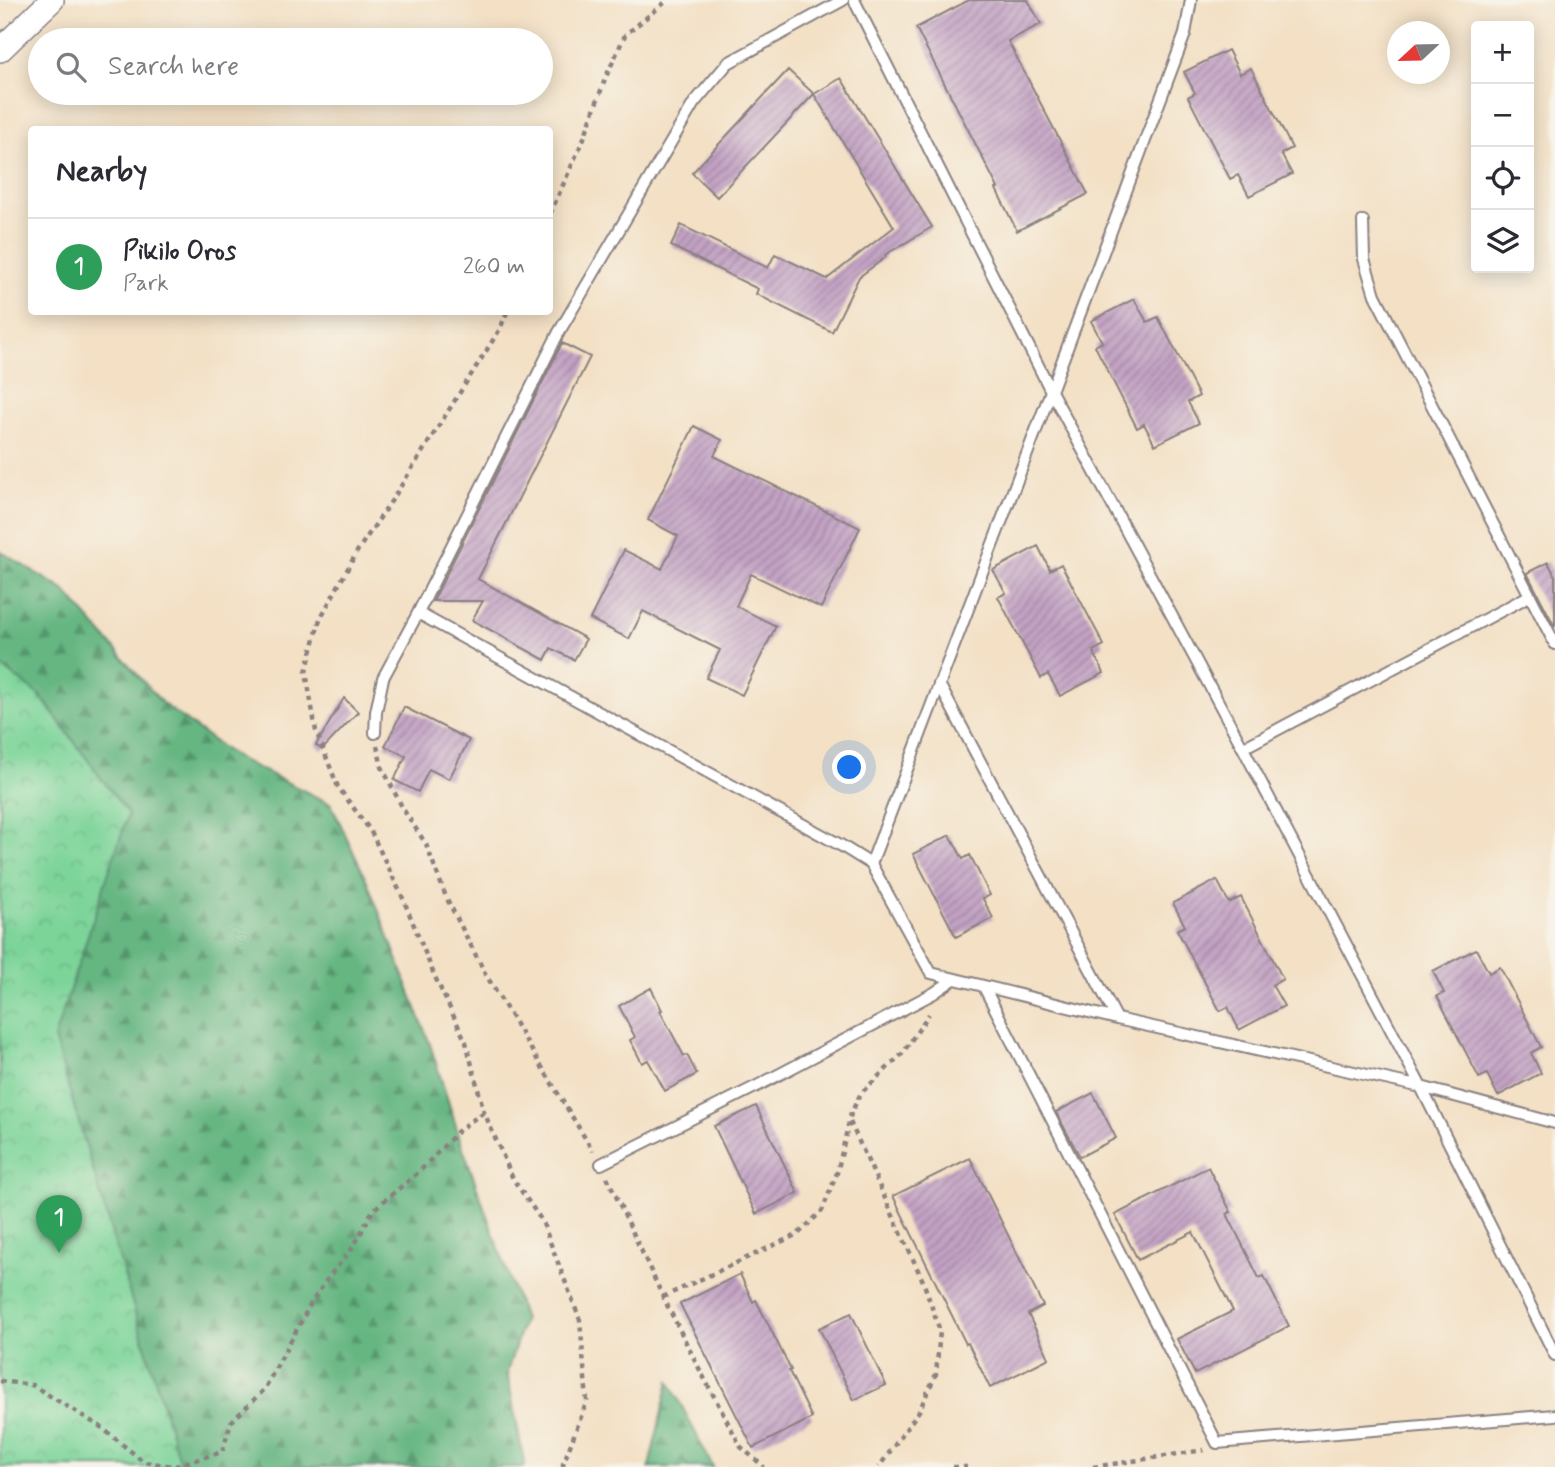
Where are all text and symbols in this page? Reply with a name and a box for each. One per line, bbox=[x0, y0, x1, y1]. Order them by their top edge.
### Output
north arrow bbox=[1387, 21, 1450, 84]
map controls bbox=[1471, 21, 1534, 273]
button: + bbox=[1471, 21, 1534, 84]
search box bbox=[28, 28, 553, 105]
icon: search bbox=[52, 48, 90, 86]
text: Search here bbox=[108, 50, 239, 84]
button: − bbox=[1471, 84, 1534, 147]
button: locate bbox=[1471, 147, 1534, 210]
text: Nearby bbox=[56, 152, 147, 191]
button: layers bbox=[1471, 210, 1534, 273]
text: Pikilo Oros bbox=[123, 235, 236, 269]
text: 1 bbox=[74, 252, 84, 282]
text: 260 m bbox=[463, 252, 525, 282]
text: Park bbox=[123, 269, 169, 299]
your location bbox=[832, 750, 866, 784]
pin: 1 bbox=[36, 1195, 82, 1253]

